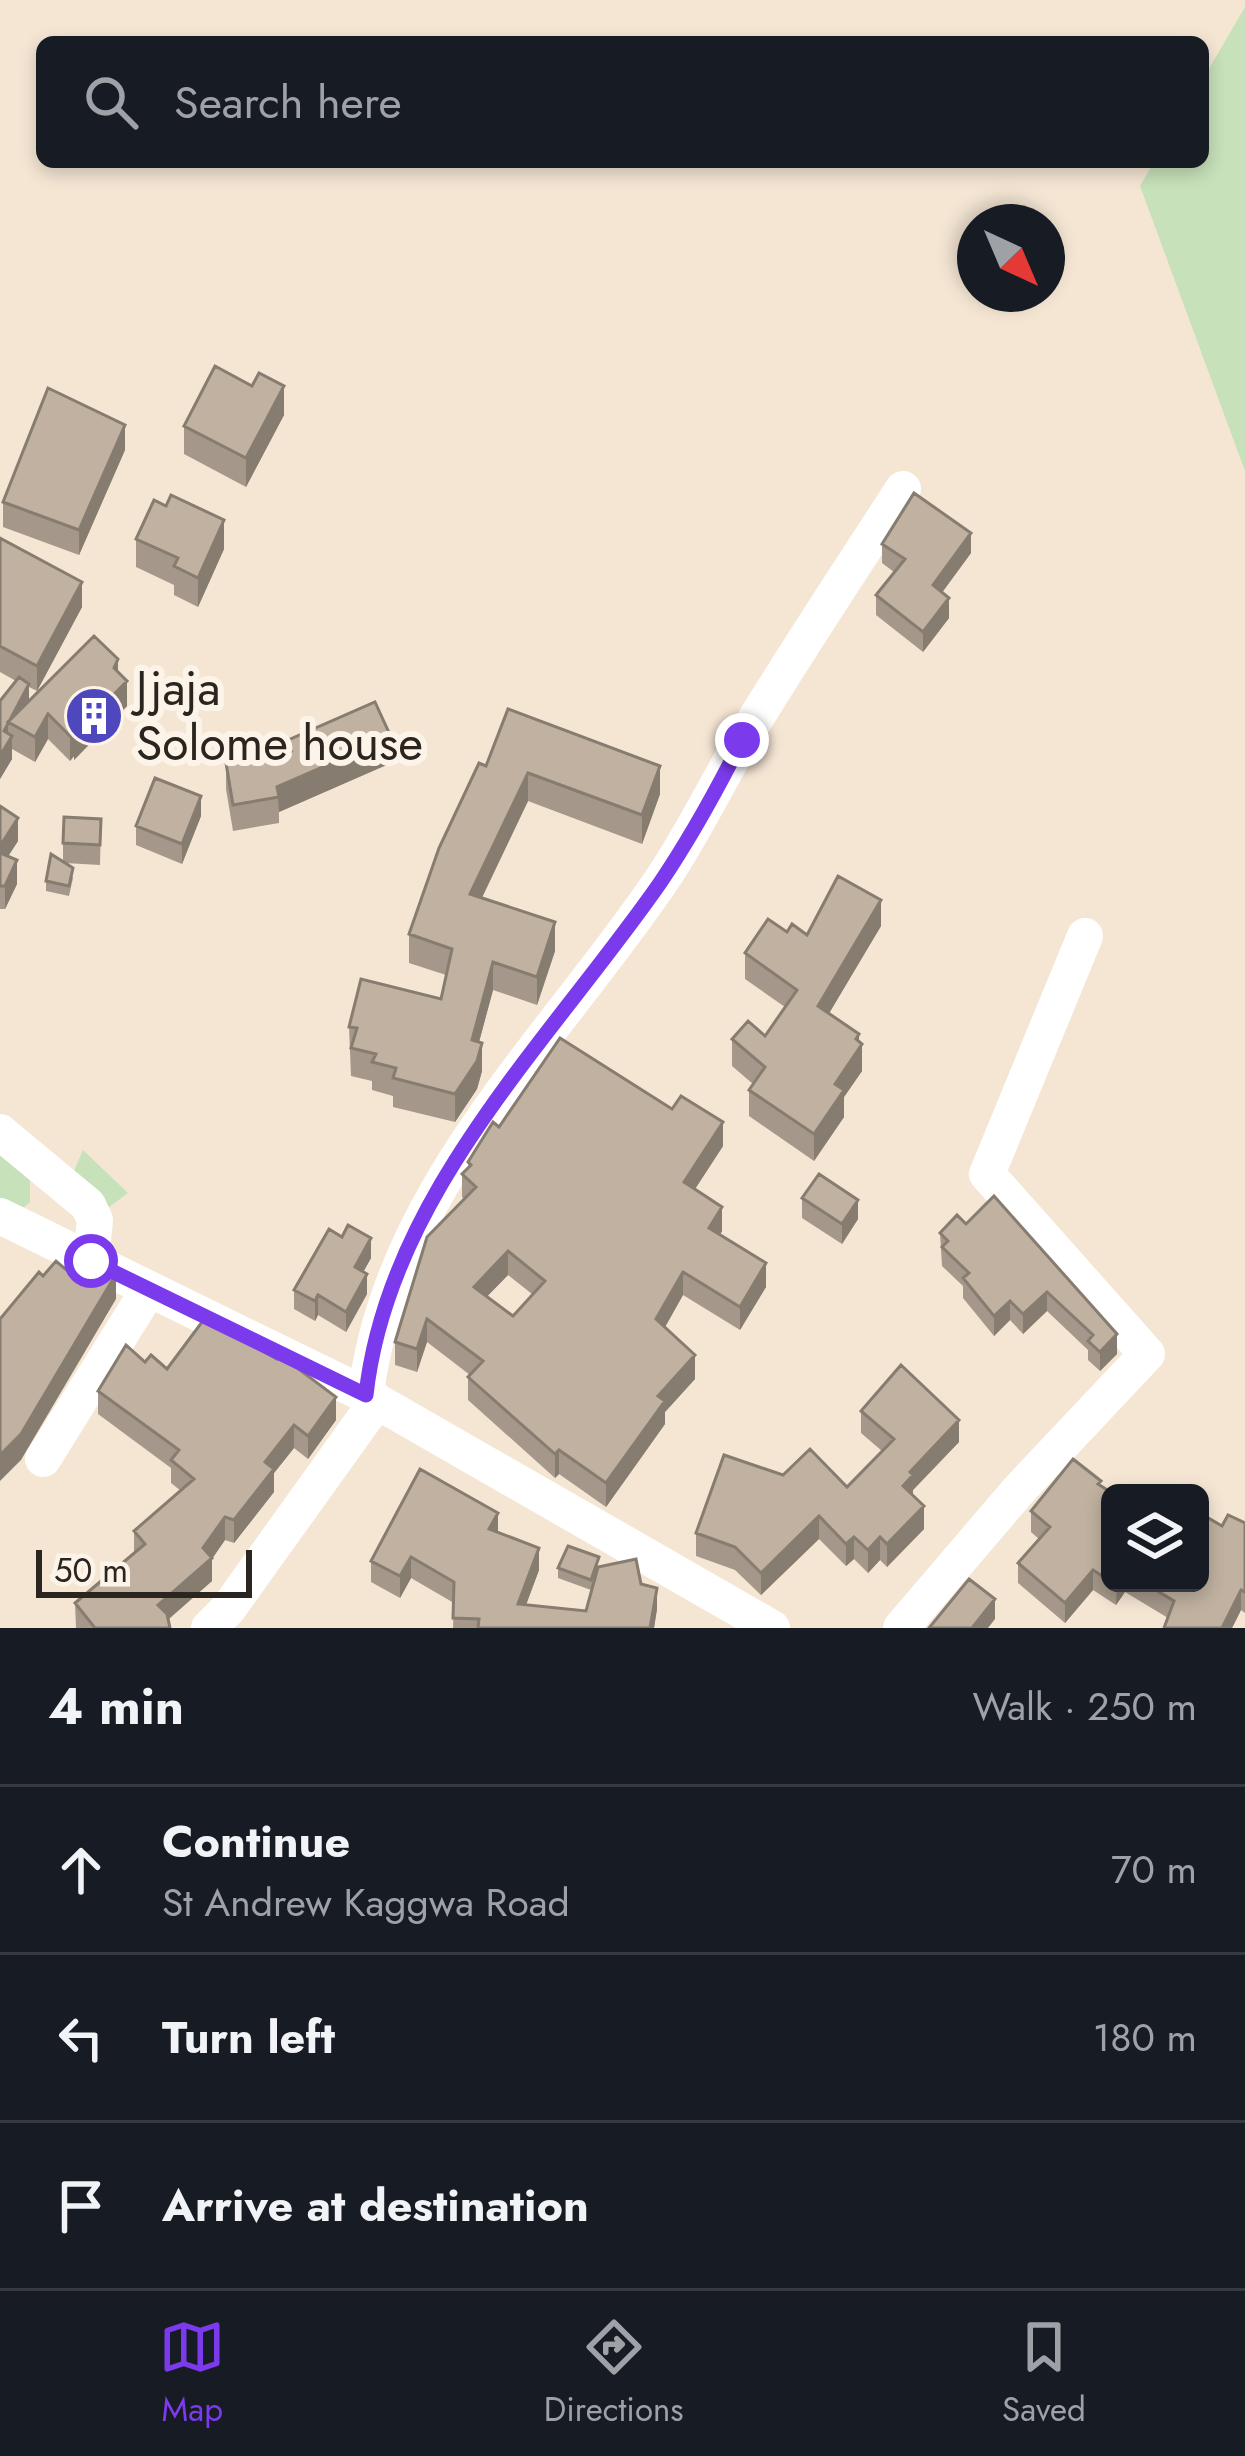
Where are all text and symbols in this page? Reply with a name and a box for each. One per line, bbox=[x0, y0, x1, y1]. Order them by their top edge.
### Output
search box bbox=[36, 36, 1209, 168]
icon: search bbox=[78, 69, 144, 135]
text: Search here bbox=[174, 70, 402, 135]
north arrow bbox=[957, 204, 1065, 312]
place label: Jjaja Solome house bbox=[130, 654, 423, 778]
building icon: Jjaja Solome house bbox=[63, 685, 125, 747]
route end bbox=[715, 713, 769, 767]
route start bbox=[64, 1234, 118, 1288]
map controls bbox=[1101, 1484, 1209, 1592]
button: layers bbox=[1101, 1484, 1209, 1592]
scale bar bbox=[36, 1544, 252, 1597]
text: 50 m bbox=[54, 1547, 128, 1594]
text: 4 min bbox=[48, 1669, 184, 1743]
text: Walk · 250 m bbox=[973, 1678, 1197, 1735]
text: Continue bbox=[162, 1809, 350, 1874]
icon: ahead bbox=[48, 1837, 114, 1903]
text: 70 m bbox=[1111, 1841, 1197, 1898]
text: St Andrew Kaggwa Road bbox=[162, 1874, 570, 1931]
icon: left bbox=[48, 2005, 114, 2071]
text: Turn left bbox=[162, 2005, 335, 2070]
text: 180 m bbox=[1093, 2009, 1197, 2066]
icon: arrive bbox=[48, 2173, 114, 2239]
text: Arrive at destination bbox=[162, 2173, 589, 2238]
tab: Map bbox=[159, 2314, 225, 2433]
tab: Directions bbox=[544, 2314, 684, 2433]
tab: Saved bbox=[1002, 2314, 1086, 2433]

